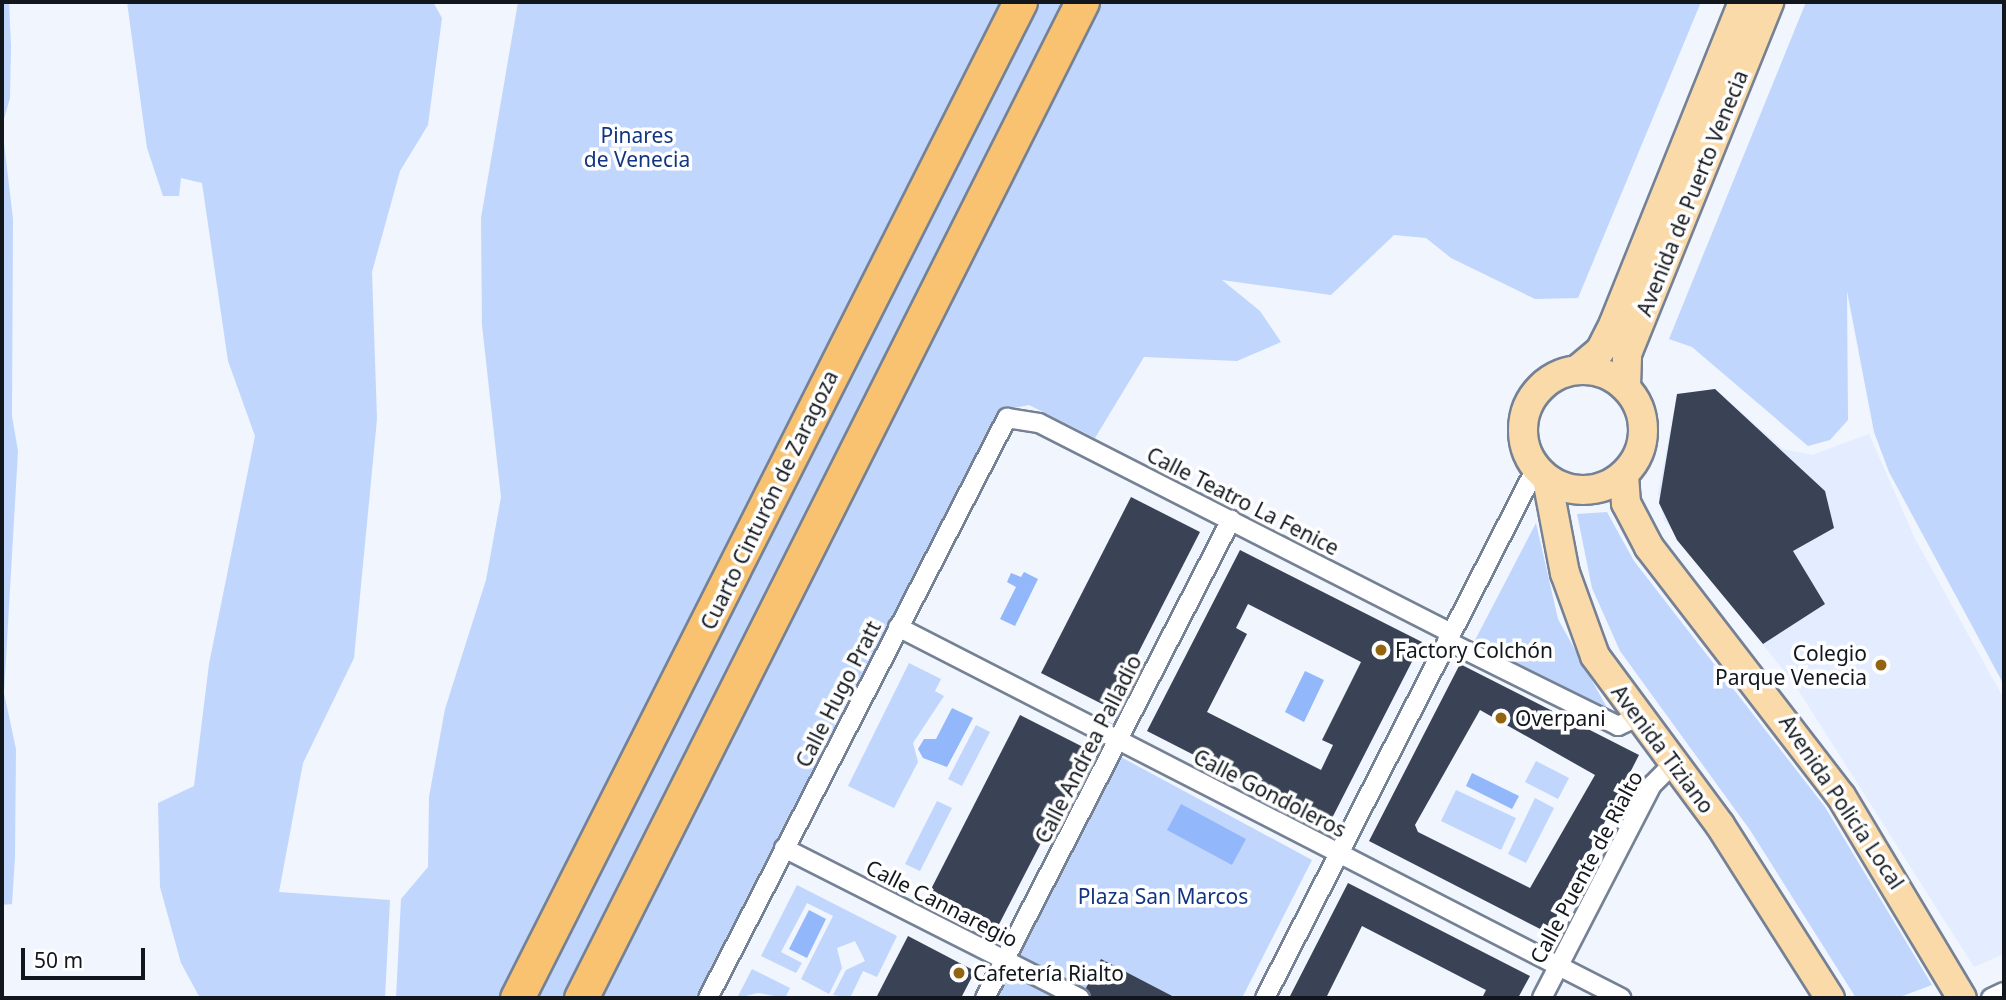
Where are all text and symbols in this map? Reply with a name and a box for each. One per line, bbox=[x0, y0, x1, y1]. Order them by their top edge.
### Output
street label: Avenida de Puerto Venecia bbox=[1631, 66, 1753, 320]
park label: Pinares de Venecia bbox=[584, 122, 690, 172]
street label: Cuarto Cinturón de Zaragoza bbox=[695, 366, 843, 634]
street label: Calle Teatro La Fenice bbox=[1143, 442, 1343, 560]
street label: Calle Hugo Pratt bbox=[790, 617, 886, 771]
place label: Factory Colchón bbox=[1395, 637, 1553, 663]
place label: Colegio Parque Venecia bbox=[1715, 640, 1867, 690]
marker: Factory Colchón bbox=[1373, 642, 1389, 658]
street label: Calle Andrea Palladio bbox=[1030, 651, 1146, 847]
marker: Colegio Parque Venecia bbox=[1873, 657, 1889, 673]
street label: Avenida Tiziano bbox=[1606, 680, 1720, 818]
place label: Overpani bbox=[1515, 705, 1606, 731]
marker: Overpani bbox=[1493, 710, 1509, 726]
street label: Avenida Policía Local bbox=[1774, 710, 1910, 894]
street label: Calle Gondoleros bbox=[1189, 744, 1351, 842]
street label: Calle Puente de Rialto bbox=[1524, 766, 1648, 968]
street label: Calle Cannaregio bbox=[862, 854, 1022, 952]
park label: Plaza San Marcos bbox=[1078, 883, 1248, 909]
scale bar bbox=[24, 934, 149, 978]
text: 50 m bbox=[34, 946, 83, 974]
place label: Cafetería Rialto bbox=[973, 960, 1124, 986]
marker: Cafetería Rialto bbox=[951, 965, 967, 981]

